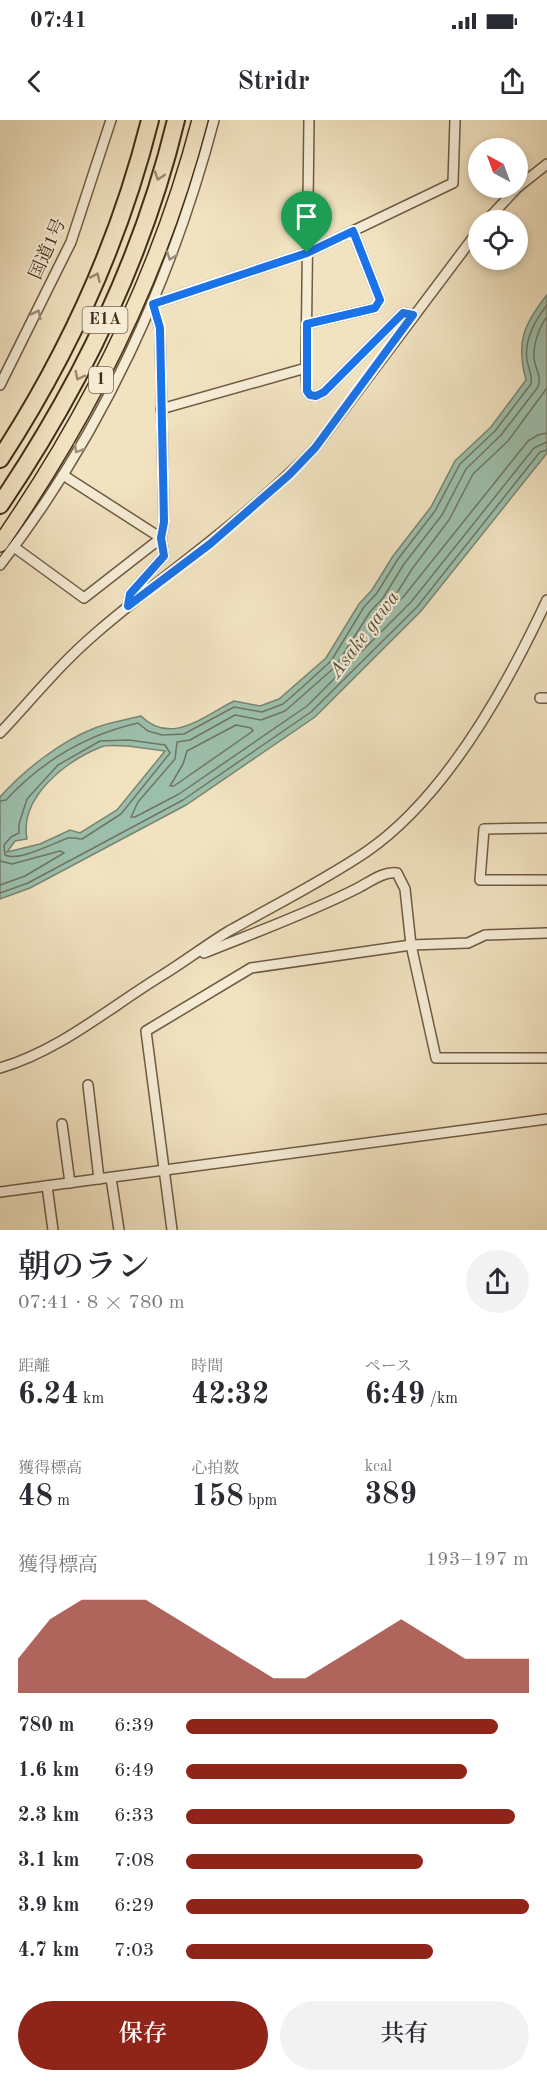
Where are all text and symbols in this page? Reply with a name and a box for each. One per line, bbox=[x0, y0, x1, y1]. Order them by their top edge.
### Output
text: 07:41 bbox=[30, 10, 87, 32]
icon: back bbox=[18, 65, 51, 98]
icon: share bbox=[496, 65, 529, 98]
text: Stridr bbox=[237, 68, 310, 95]
north arrow bbox=[468, 138, 528, 198]
map controls bbox=[468, 138, 528, 270]
one-way arrow bbox=[154, 170, 167, 181]
pin bbox=[281, 191, 332, 253]
icon: arrive bbox=[290, 200, 323, 233]
button: locate bbox=[468, 210, 528, 270]
street label: 国道1号 bbox=[25, 215, 69, 282]
one-way arrow bbox=[166, 250, 178, 261]
one-way arrow bbox=[89, 273, 101, 284]
road number: E1A bbox=[82, 307, 128, 333]
one-way arrow bbox=[29, 310, 41, 321]
road number: 1 bbox=[89, 367, 113, 393]
one-way arrow bbox=[74, 370, 86, 381]
one-way arrow bbox=[74, 443, 85, 453]
water label: Asake gawa bbox=[326, 588, 404, 683]
button: share bbox=[466, 1250, 529, 1313]
text: 朝のラン bbox=[18, 1252, 150, 1285]
text: 07:41 · 8 × 780 m bbox=[18, 1293, 185, 1313]
text: 距離 bbox=[18, 1359, 50, 1375]
text: 時間 bbox=[191, 1359, 223, 1375]
text: ペース bbox=[365, 1359, 412, 1375]
text: 6.24 bbox=[18, 1380, 79, 1410]
text: 42:32 bbox=[191, 1380, 269, 1410]
text: 6:49 bbox=[365, 1380, 425, 1410]
text: km bbox=[79, 1391, 104, 1407]
text: /km bbox=[425, 1391, 458, 1407]
text: kcal bbox=[365, 1459, 392, 1475]
text: 獲得標高 bbox=[18, 1461, 82, 1477]
text: 心拍数 bbox=[191, 1461, 239, 1477]
text: 389 bbox=[365, 1480, 417, 1510]
text: 48 bbox=[18, 1482, 53, 1512]
text: 158 bbox=[191, 1482, 244, 1512]
text: m bbox=[53, 1493, 70, 1509]
text: bpm bbox=[244, 1493, 277, 1509]
text: 193–197 m bbox=[426, 1550, 529, 1570]
text: 獲得標高 bbox=[18, 1556, 98, 1576]
text: 780 m bbox=[18, 1716, 74, 1736]
text: 6:39 bbox=[114, 1716, 154, 1736]
text: 1.6 km bbox=[18, 1761, 80, 1781]
text: 6:49 bbox=[114, 1761, 154, 1781]
text: 2.3 km bbox=[18, 1806, 80, 1826]
text: 6:33 bbox=[114, 1806, 154, 1826]
text: 3.1 km bbox=[18, 1851, 80, 1871]
text: 7:08 bbox=[114, 1851, 154, 1871]
text: 3.9 km bbox=[18, 1896, 80, 1916]
text: 6:29 bbox=[114, 1896, 154, 1916]
text: 4.7 km bbox=[18, 1941, 80, 1961]
text: 7:03 bbox=[114, 1941, 154, 1961]
button: 保存 bbox=[18, 2001, 268, 2070]
button: 共有 bbox=[280, 2001, 529, 2070]

